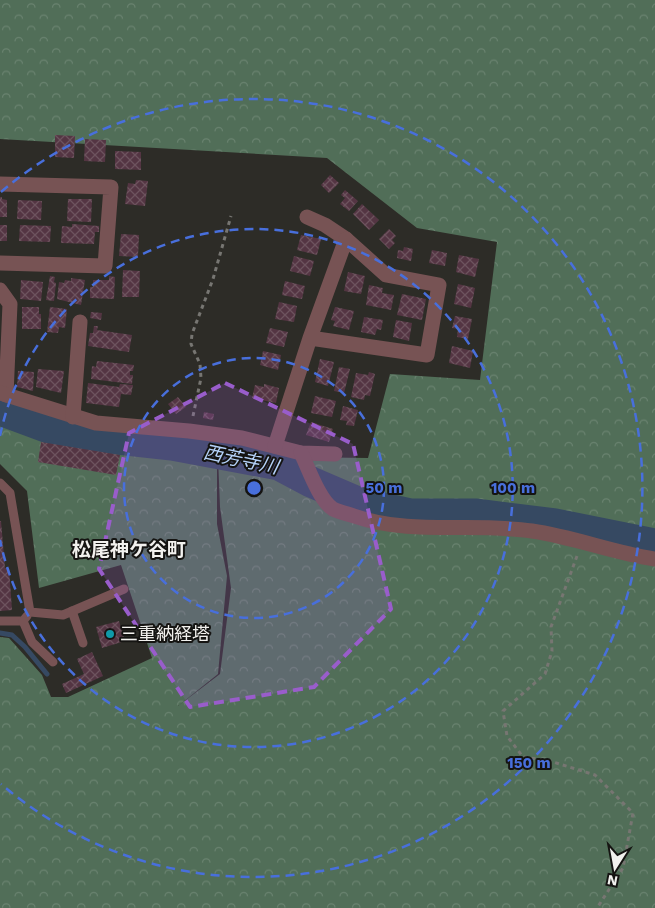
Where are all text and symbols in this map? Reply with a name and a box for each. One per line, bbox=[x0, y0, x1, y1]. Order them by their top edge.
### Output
water label: 西芳寺川 bbox=[201, 440, 282, 479]
centre of rings bbox=[245, 479, 263, 497]
text: 50 m bbox=[366, 479, 402, 497]
text: 100 m bbox=[491, 479, 535, 497]
district label: 松尾神ケ谷町 bbox=[72, 538, 186, 561]
place label: 三重納経塔 bbox=[120, 623, 210, 644]
marker: 三重納経塔 bbox=[104, 628, 116, 640]
text: 150 m bbox=[507, 754, 551, 772]
north arrow bbox=[590, 843, 640, 893]
text: N bbox=[606, 872, 619, 890]

